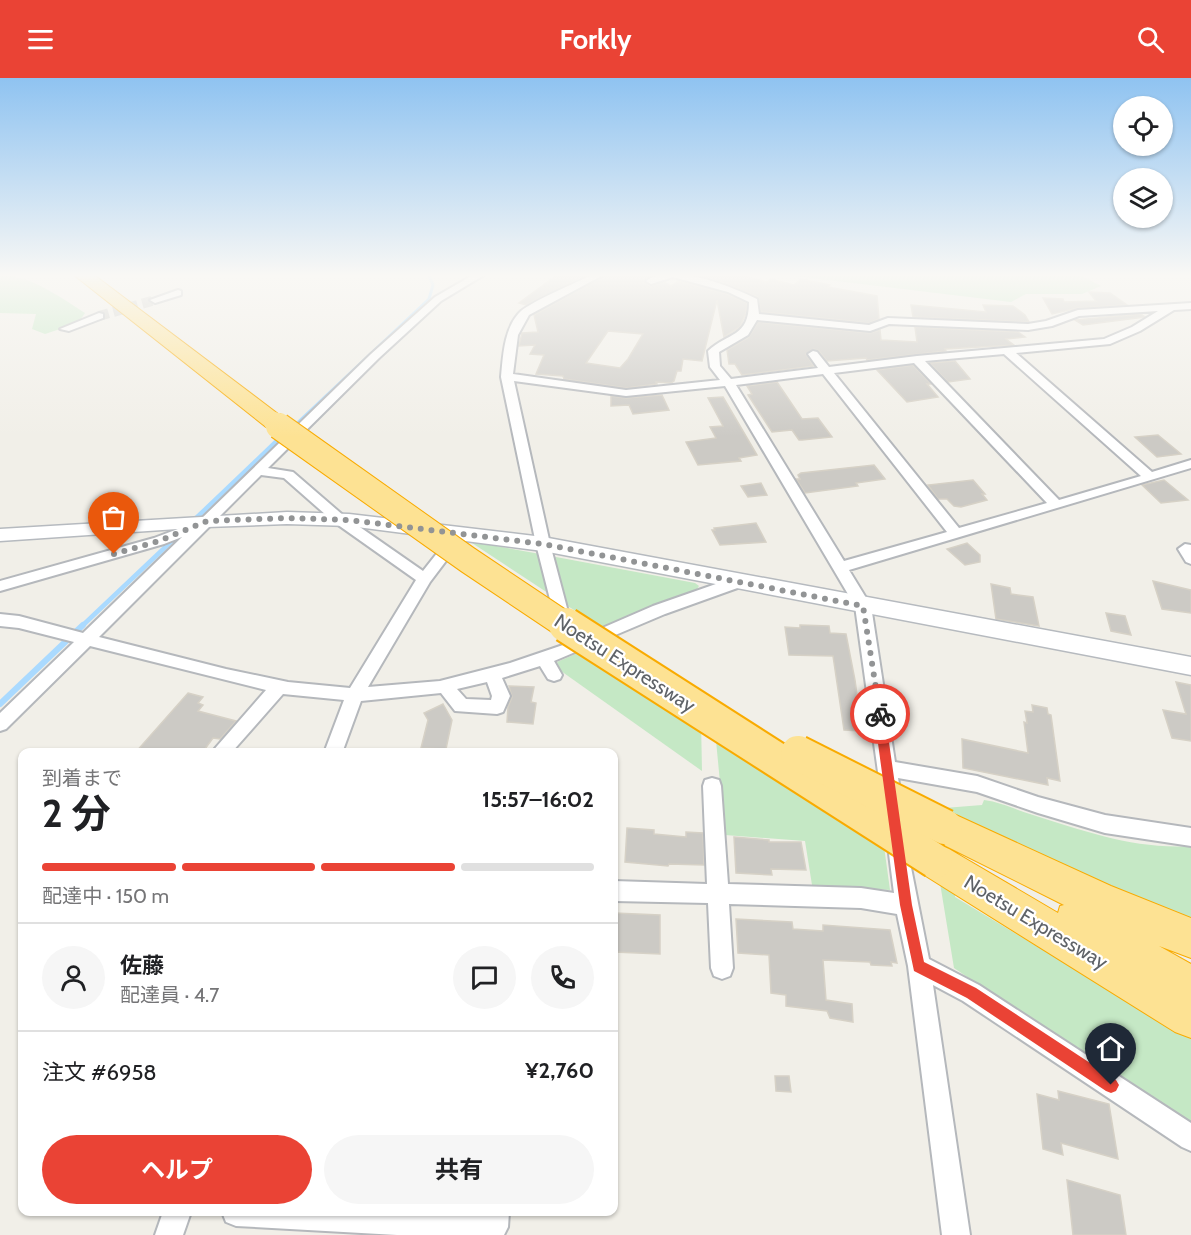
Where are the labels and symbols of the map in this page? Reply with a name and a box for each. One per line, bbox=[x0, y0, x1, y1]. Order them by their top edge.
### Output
pin bbox=[88, 492, 139, 554]
street label: Noetsu Expressway bbox=[550, 608, 700, 718]
courier bbox=[850, 684, 910, 744]
street label: Noetsu Expressway bbox=[960, 870, 1112, 974]
pin bbox=[1085, 1023, 1136, 1085]

